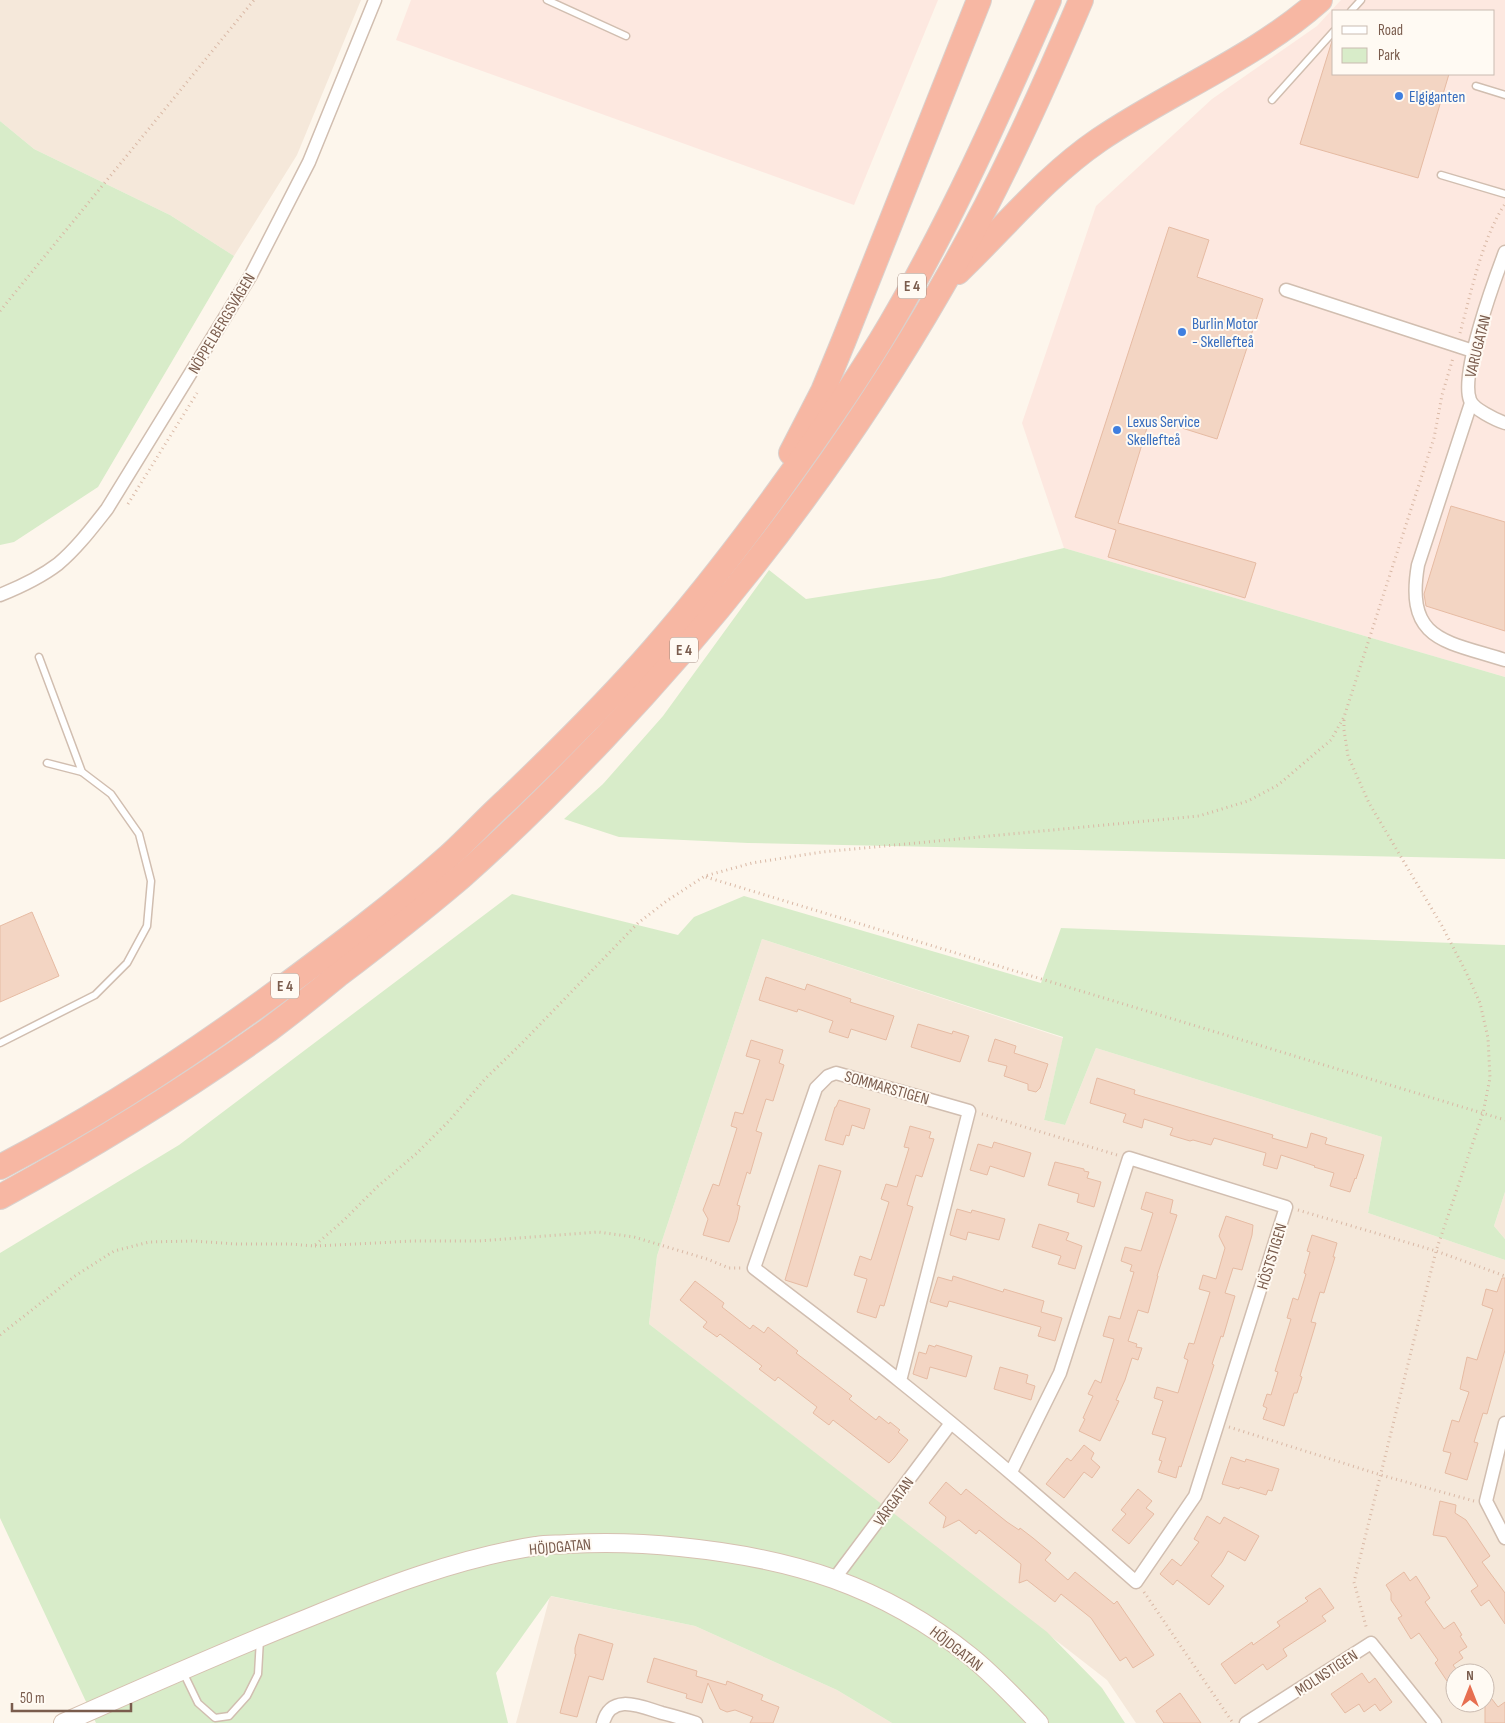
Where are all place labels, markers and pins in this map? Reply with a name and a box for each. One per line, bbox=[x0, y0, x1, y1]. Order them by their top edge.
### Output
place label: Elgiganten bbox=[1409, 88, 1465, 107]
marker: Elgiganten bbox=[1393, 90, 1405, 102]
place label: Burlin Motor - Skellefteå bbox=[1192, 315, 1259, 352]
marker: Burlin Motor - Skellefteå bbox=[1176, 326, 1188, 338]
place label: Lexus Service Skellefteå bbox=[1127, 413, 1200, 450]
marker: Lexus Service Skellefteå bbox=[1111, 424, 1123, 436]

